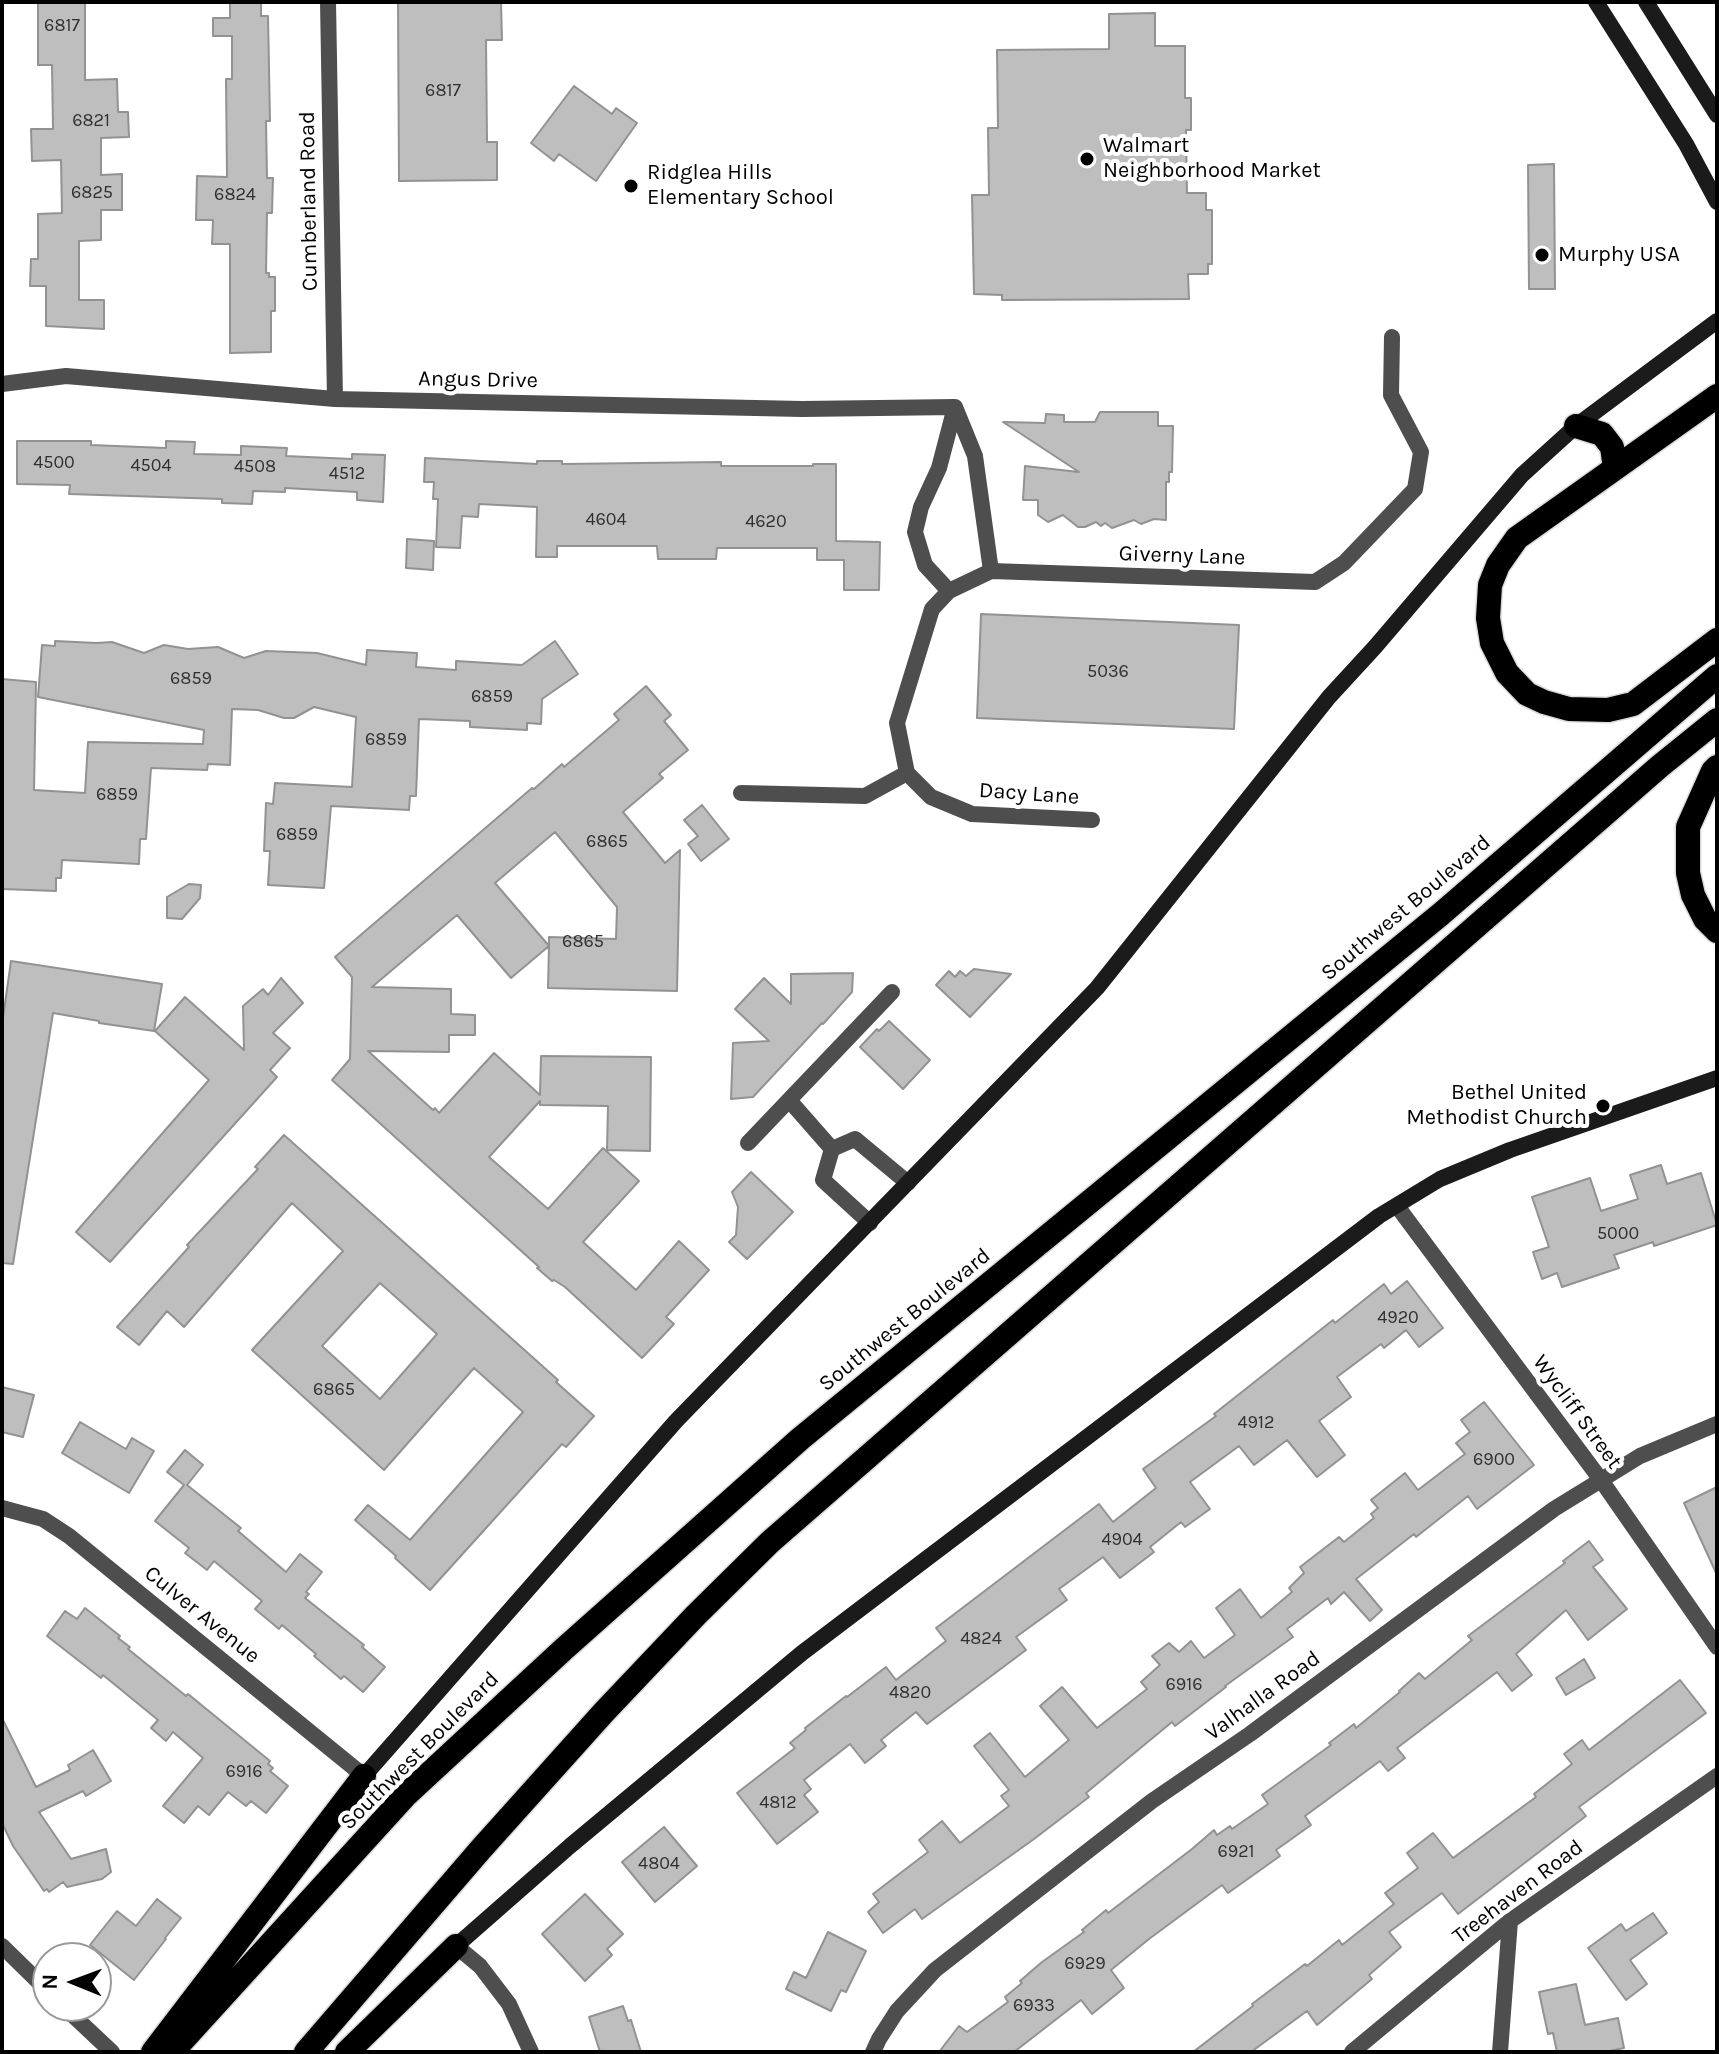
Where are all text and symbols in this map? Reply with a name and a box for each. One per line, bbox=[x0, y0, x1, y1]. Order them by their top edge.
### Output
house number: 6817 bbox=[44, 15, 80, 37]
house number: 6817 bbox=[425, 80, 461, 102]
house number: 6821 bbox=[72, 110, 110, 132]
street label: Cumberland Road bbox=[294, 111, 324, 291]
place label: Walmart Neighborhood Market bbox=[1103, 133, 1321, 184]
marker: Walmart Neighborhood Market bbox=[1078, 150, 1096, 168]
place label: Ridglea Hills Elementary School bbox=[647, 160, 834, 212]
marker: Ridglea Hills Elementary School bbox=[622, 177, 640, 195]
house number: 6825 bbox=[71, 182, 113, 204]
house number: 6824 bbox=[214, 184, 256, 206]
place label: Murphy USA bbox=[1558, 242, 1680, 268]
marker: Murphy USA bbox=[1533, 246, 1551, 264]
street label: Angus Drive bbox=[418, 366, 538, 394]
house number: 4500 bbox=[33, 452, 75, 474]
house number: 4504 bbox=[131, 455, 171, 477]
house number: 4508 bbox=[234, 456, 276, 478]
house number: 4512 bbox=[329, 463, 365, 485]
house number: 4604 bbox=[585, 509, 627, 531]
house number: 4620 bbox=[745, 511, 787, 533]
street label: Giverny Lane bbox=[1118, 541, 1246, 571]
house number: 5036 bbox=[1087, 661, 1129, 683]
house number: 6859 bbox=[170, 668, 212, 690]
house number: 6859 bbox=[471, 686, 513, 708]
house number: 6859 bbox=[365, 729, 407, 751]
street label: Dacy Lane bbox=[978, 777, 1080, 811]
house number: 6859 bbox=[96, 784, 138, 806]
house number: 6859 bbox=[276, 824, 318, 846]
street label: Southwest Boulevard bbox=[1316, 829, 1496, 987]
house number: 6865 bbox=[586, 831, 628, 853]
house number: 6865 bbox=[562, 931, 604, 953]
place label: Bethel United Methodist Church bbox=[1406, 1080, 1587, 1132]
marker: Bethel United Methodist Church bbox=[1594, 1097, 1612, 1115]
house number: 5000 bbox=[1597, 1223, 1639, 1245]
street label: Southwest Boulevard bbox=[814, 1243, 996, 1397]
house number: 4920 bbox=[1377, 1307, 1419, 1329]
street label: Wycliff Street bbox=[1527, 1350, 1627, 1474]
house number: 6865 bbox=[313, 1379, 355, 1401]
house number: 4912 bbox=[1238, 1412, 1274, 1434]
house number: 6900 bbox=[1473, 1449, 1515, 1471]
house number: 4904 bbox=[1101, 1529, 1143, 1551]
street label: Culver Avenue bbox=[139, 1560, 265, 1670]
house number: 4824 bbox=[960, 1628, 1002, 1650]
street label: Valhalla Road bbox=[1200, 1645, 1326, 1747]
street label: Southwest Boulevard bbox=[335, 1666, 505, 1836]
house number: 6916 bbox=[1166, 1674, 1202, 1696]
house number: 4820 bbox=[889, 1682, 931, 1704]
house number: 6916 bbox=[226, 1761, 262, 1783]
house number: 4812 bbox=[759, 1792, 797, 1814]
street label: Treehaven Road bbox=[1447, 1834, 1589, 1950]
house number: 6921 bbox=[1217, 1841, 1255, 1863]
house number: 4804 bbox=[638, 1853, 680, 1875]
north arrow bbox=[32, 1942, 112, 2022]
house number: 6929 bbox=[1064, 1953, 1106, 1975]
text: N bbox=[37, 1973, 63, 1990]
house number: 6933 bbox=[1013, 1995, 1055, 2017]

